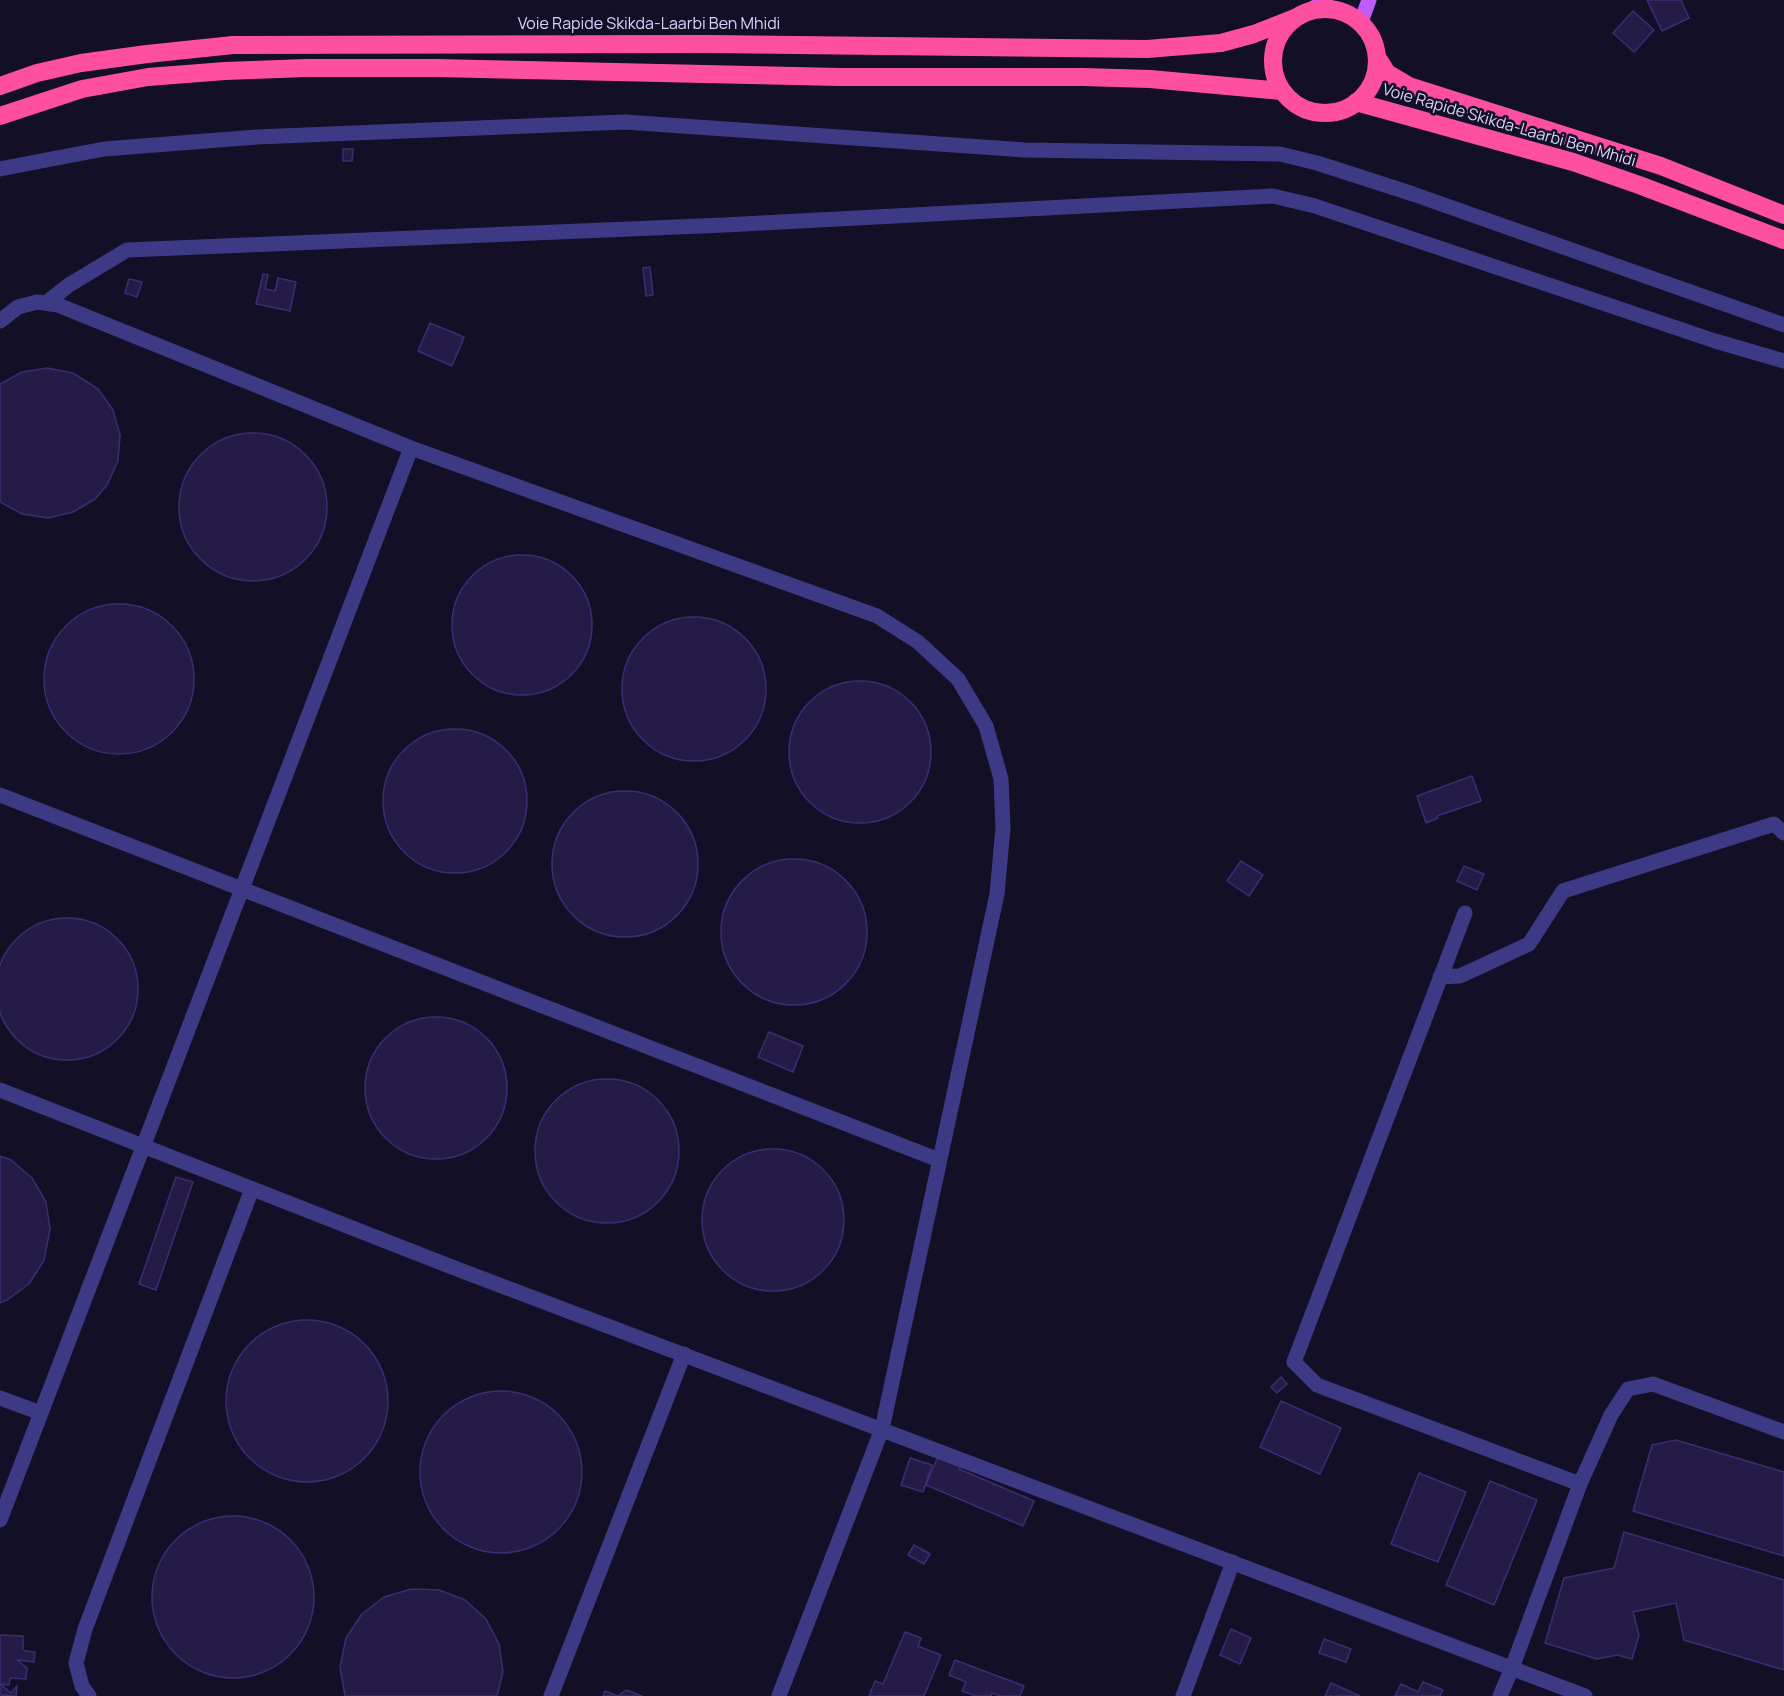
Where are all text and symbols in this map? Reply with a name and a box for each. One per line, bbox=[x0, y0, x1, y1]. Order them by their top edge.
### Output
street label: Voie Rapide Skikda-Laarbi Ben Mhidi bbox=[518, 15, 780, 35]
street label: Voie Rapide Skikda-Laarbi Ben Mhidi bbox=[1380, 81, 1638, 171]

